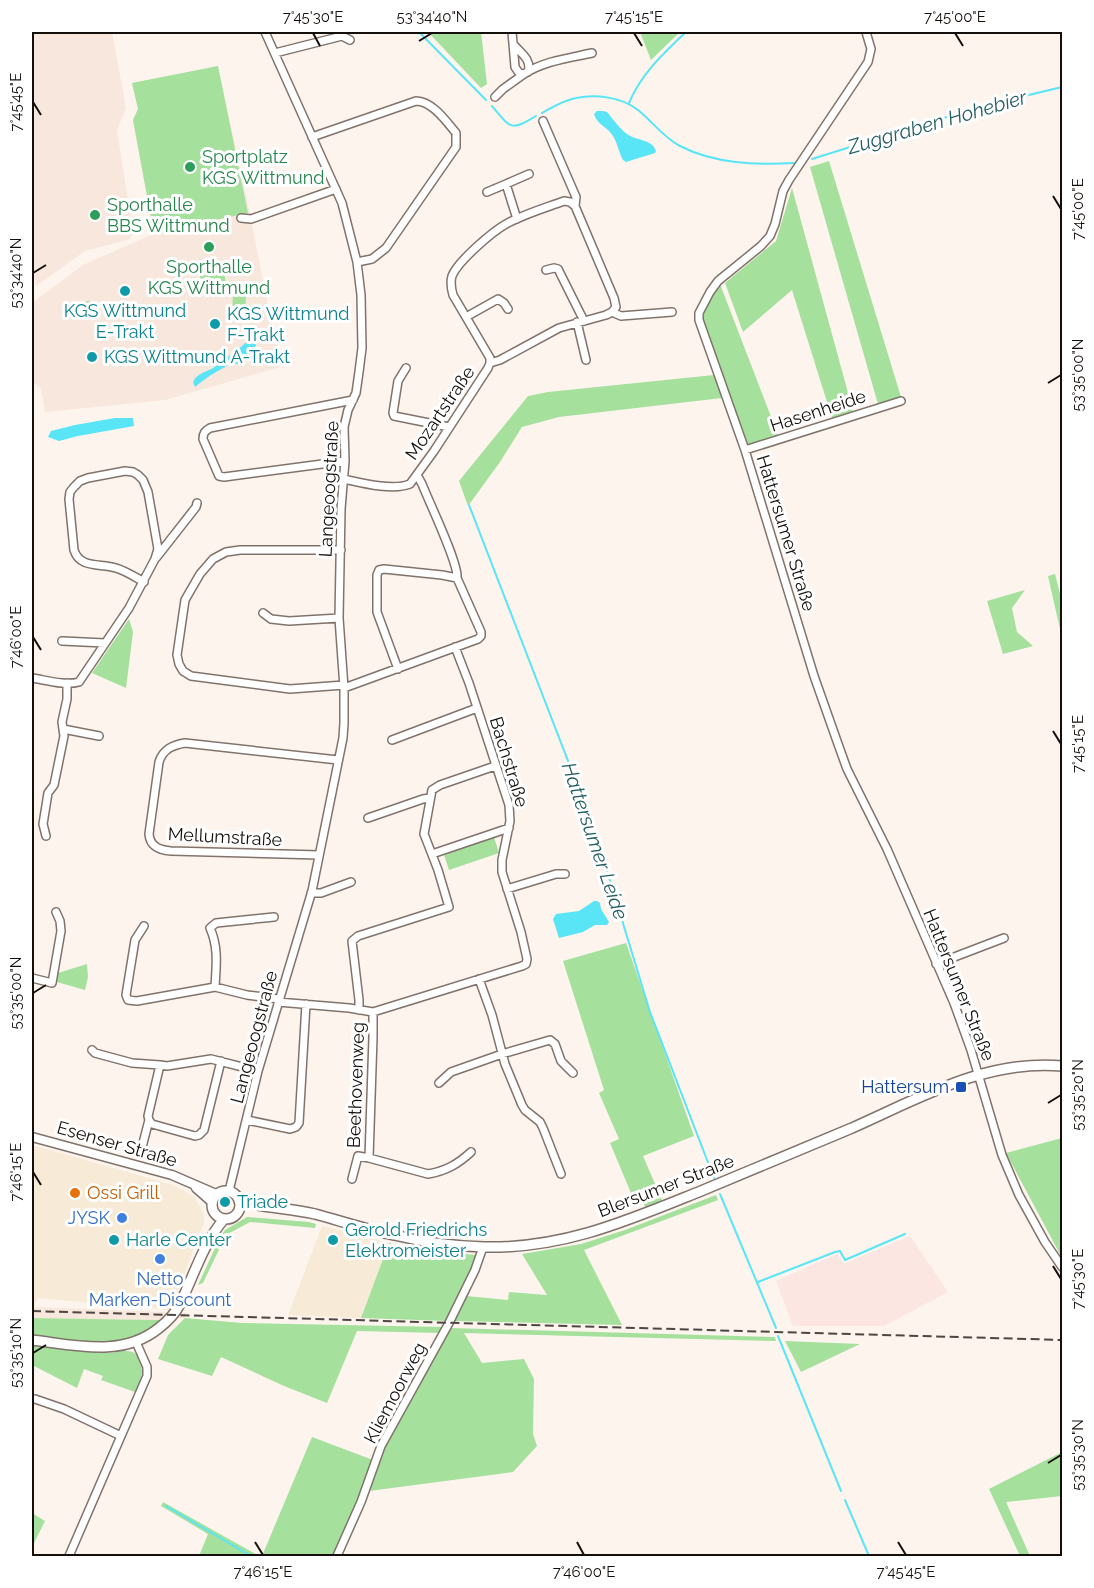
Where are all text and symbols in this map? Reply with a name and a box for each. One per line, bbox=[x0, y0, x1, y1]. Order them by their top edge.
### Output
text: 7°45'30"E bbox=[283, 8, 343, 26]
text: 53°34'40"N bbox=[397, 8, 467, 26]
text: 7°45'15"E bbox=[605, 8, 663, 26]
text: 7°45'00"E bbox=[924, 8, 986, 26]
text: 7°45'45"E bbox=[7, 73, 25, 131]
water label: Zuggraben Hohebier bbox=[844, 85, 1030, 159]
place label: Sportplatz KGS Wittmund bbox=[202, 146, 324, 188]
marker: Sportplatz KGS Wittmund bbox=[183, 160, 197, 174]
text: 7°45'00"E bbox=[1069, 178, 1087, 240]
place label: Sporthalle BBS Wittmund bbox=[107, 194, 230, 236]
marker: Sporthalle BBS Wittmund bbox=[88, 208, 102, 222]
text: 53°34'40"N bbox=[7, 238, 25, 308]
marker: Sporthalle KGS Wittmund bbox=[202, 240, 216, 254]
place label: Sporthalle KGS Wittmund bbox=[148, 256, 270, 298]
marker: KGS Wittmund E-Trakt bbox=[118, 284, 132, 298]
place label: KGS Wittmund E-Trakt bbox=[64, 300, 186, 342]
place label: KGS Wittmund F-Trakt bbox=[227, 303, 349, 345]
marker: KGS Wittmund F-Trakt bbox=[208, 317, 222, 331]
text: 53°35'00"N bbox=[1069, 339, 1087, 411]
place label: KGS Wittmund A-Trakt bbox=[104, 346, 290, 367]
marker: KGS Wittmund A-Trakt bbox=[85, 350, 99, 364]
street label: Mozartstraße bbox=[401, 362, 479, 464]
street label: Hasenheide bbox=[767, 385, 869, 436]
street label: Langeoogstraße bbox=[314, 420, 343, 558]
street label: Hattersumer Straße bbox=[753, 452, 820, 614]
text: 7°46'00"E bbox=[7, 606, 25, 668]
street label: Bachstraße bbox=[486, 714, 533, 810]
text: 7°45'15"E bbox=[1069, 715, 1087, 773]
water label: Hattersumer Leide bbox=[557, 759, 633, 923]
street label: Mellumstraße bbox=[167, 823, 283, 850]
street label: Hattersumer Straße bbox=[919, 906, 1000, 1064]
text: 53°35'00"N bbox=[7, 957, 25, 1029]
street label: Langeoogstraße bbox=[226, 968, 281, 1105]
street label: Beethovenweg bbox=[343, 1022, 368, 1148]
text: 53°35'20"N bbox=[1069, 1059, 1087, 1131]
place label: Hattersum bbox=[861, 1076, 949, 1097]
marker: Hattersum bbox=[954, 1080, 968, 1094]
street label: Esenser Straße bbox=[55, 1116, 180, 1171]
text: 7°46'15"E bbox=[7, 1143, 25, 1202]
street label: Blersumer Straße bbox=[595, 1150, 737, 1221]
place label: Ossi Grill bbox=[87, 1182, 159, 1203]
marker: Ossi Grill bbox=[68, 1186, 82, 1200]
place label: Triade bbox=[237, 1191, 289, 1212]
marker: Triade bbox=[218, 1195, 232, 1209]
place label: JYSK bbox=[68, 1207, 110, 1228]
marker: JYSK bbox=[115, 1211, 129, 1225]
place label: Gerold Friedrichs Elektromeister bbox=[345, 1219, 487, 1261]
place label: Harle Center bbox=[126, 1229, 232, 1250]
marker: Harle Center bbox=[107, 1233, 121, 1247]
marker: Gerold Friedrichs Elektromeister bbox=[326, 1233, 340, 1247]
text: 7°45'30"E bbox=[1069, 1249, 1087, 1309]
marker: Netto Marken-Discount bbox=[153, 1252, 167, 1266]
place label: Netto Marken-Discount bbox=[89, 1268, 231, 1310]
text: 53°35'10"N bbox=[7, 1318, 25, 1388]
street label: Kliemoorweg bbox=[359, 1339, 430, 1447]
text: 53°35'30"N bbox=[1069, 1419, 1087, 1491]
text: 7°46'15"E bbox=[234, 1563, 293, 1581]
text: 7°46'00"E bbox=[553, 1563, 615, 1581]
text: 7°45'45"E bbox=[877, 1563, 935, 1581]

